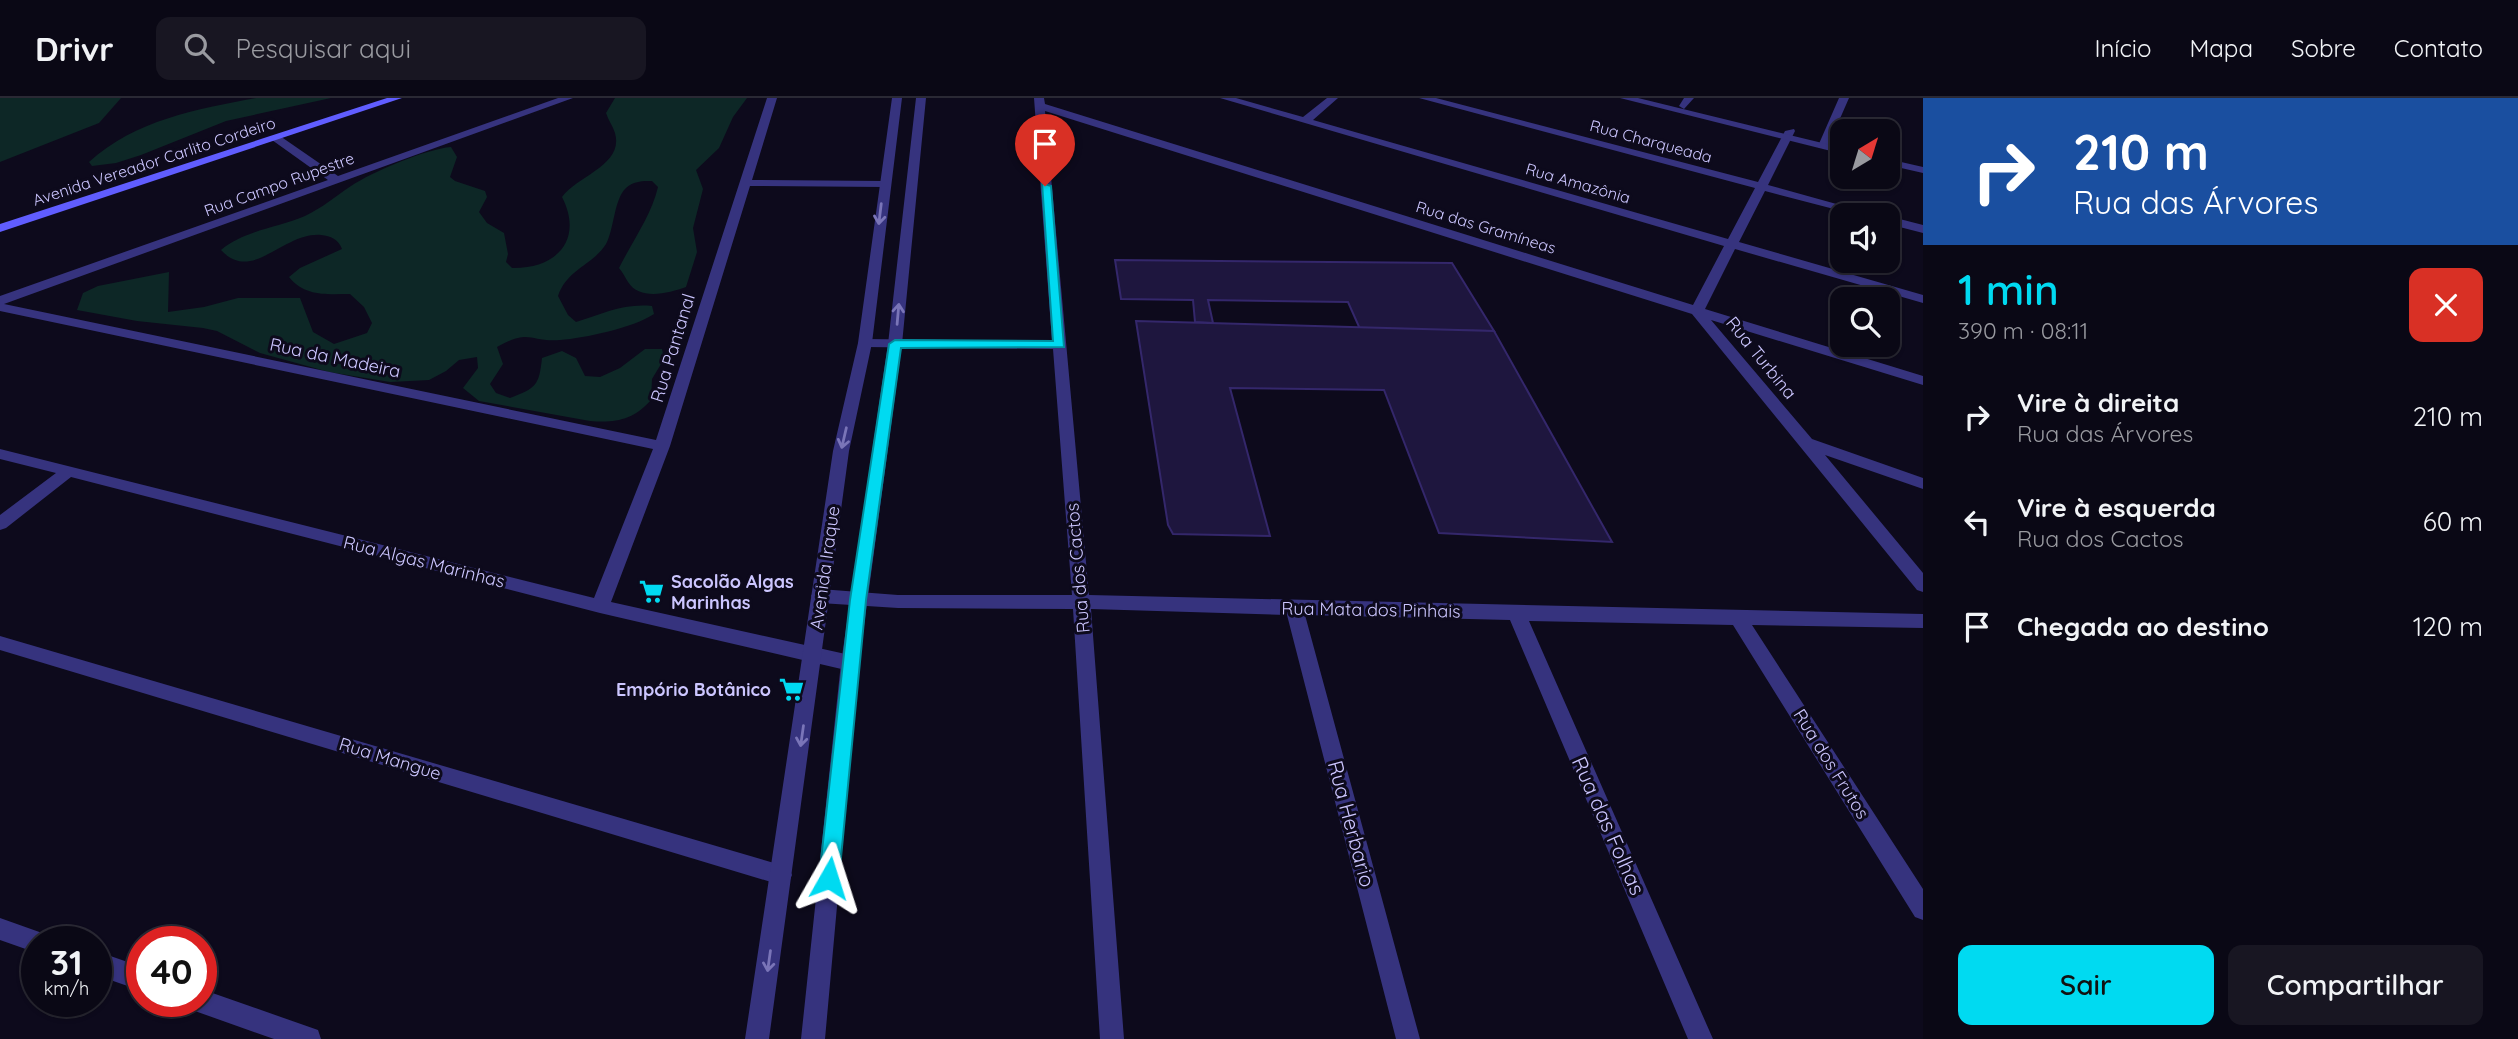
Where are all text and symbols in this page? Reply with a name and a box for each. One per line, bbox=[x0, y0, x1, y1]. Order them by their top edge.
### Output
search box bbox=[156, 17, 646, 80]
text: Drivr bbox=[35, 28, 114, 69]
icon: search bbox=[180, 29, 218, 67]
text: Pesquisar aqui bbox=[236, 32, 411, 65]
text: Início bbox=[2094, 33, 2151, 63]
text: Mapa bbox=[2189, 33, 2253, 63]
text: Sobre bbox=[2291, 33, 2356, 63]
text: Contato bbox=[2394, 33, 2483, 63]
street label: Avenida Vereador Carlito Cordeiro bbox=[30, 112, 278, 210]
pin bbox=[1015, 114, 1075, 186]
street label: Rua Charqueada bbox=[1588, 115, 1714, 167]
north arrow bbox=[1830, 119, 1900, 189]
map controls bbox=[1830, 119, 1900, 357]
text: 210 m bbox=[2073, 121, 2209, 182]
icon: arrive bbox=[1026, 125, 1064, 163]
icon: right bbox=[1958, 126, 2049, 217]
street label: Rua Campo Rupestre bbox=[201, 148, 357, 220]
street label: Rua Amazônia bbox=[1523, 158, 1633, 208]
text: Rua das Árvores bbox=[2073, 182, 2318, 222]
street label: Rua das Gramíneas bbox=[1414, 196, 1558, 258]
one-way arrow bbox=[874, 202, 887, 225]
button: sound bbox=[1830, 203, 1900, 273]
text: 1 min bbox=[1958, 263, 2059, 316]
button: close bbox=[2409, 268, 2483, 342]
button: search bbox=[1830, 287, 1900, 357]
street label: Rua Pantanal bbox=[645, 291, 700, 405]
one-way arrow bbox=[891, 302, 904, 325]
street label: Rua Turbina bbox=[1721, 312, 1802, 404]
text: 390 m · 08:11 bbox=[1958, 316, 2088, 345]
street label: Rua da Madeira bbox=[268, 332, 403, 383]
text: Vire à direita bbox=[2017, 386, 2179, 419]
icon: right bbox=[1958, 398, 1996, 436]
text: 210 m bbox=[2413, 400, 2483, 433]
text: Rua das Árvores bbox=[2017, 419, 2193, 448]
one-way arrow bbox=[837, 426, 850, 449]
text: Vire à esquerda bbox=[2017, 491, 2216, 524]
street label: Rua dos Cactos bbox=[1060, 502, 1095, 634]
icon: left bbox=[1958, 503, 1996, 541]
street label: Avenida Iraque bbox=[804, 504, 845, 632]
text: 60 m bbox=[2423, 505, 2483, 538]
text: Rua dos Cactos bbox=[2017, 524, 2184, 553]
street label: Rua Algas Marinhas bbox=[341, 530, 507, 593]
place label: Sacolão Algas Marinhas bbox=[671, 570, 794, 614]
supermarket icon: Sacolão Algas Marinhas bbox=[637, 578, 665, 606]
street label: Rua Mata dos Pinhais bbox=[1281, 596, 1461, 623]
icon: arrive bbox=[1958, 608, 1996, 646]
text: Chegada ao destino bbox=[2017, 610, 2269, 643]
text: 120 m bbox=[2413, 610, 2483, 643]
supermarket icon: Empório Botânico bbox=[777, 676, 805, 704]
place label: Empório Botânico bbox=[616, 678, 771, 701]
street label: Rua dos Frutos bbox=[1788, 704, 1874, 823]
one-way arrow bbox=[795, 724, 808, 747]
street label: Rua Mangue bbox=[336, 732, 444, 785]
street label: Rua das Folhas bbox=[1567, 752, 1651, 899]
street label: Rua Herbario bbox=[1323, 758, 1381, 890]
position arrow bbox=[792, 841, 866, 915]
speed limit sign: 40 bbox=[126, 926, 217, 1017]
text: 31 bbox=[50, 940, 83, 984]
button: Sair bbox=[1958, 945, 2214, 1025]
button: Compartilhar bbox=[2228, 945, 2483, 1025]
one-way arrow bbox=[762, 949, 775, 972]
text: km/h bbox=[44, 977, 89, 1000]

